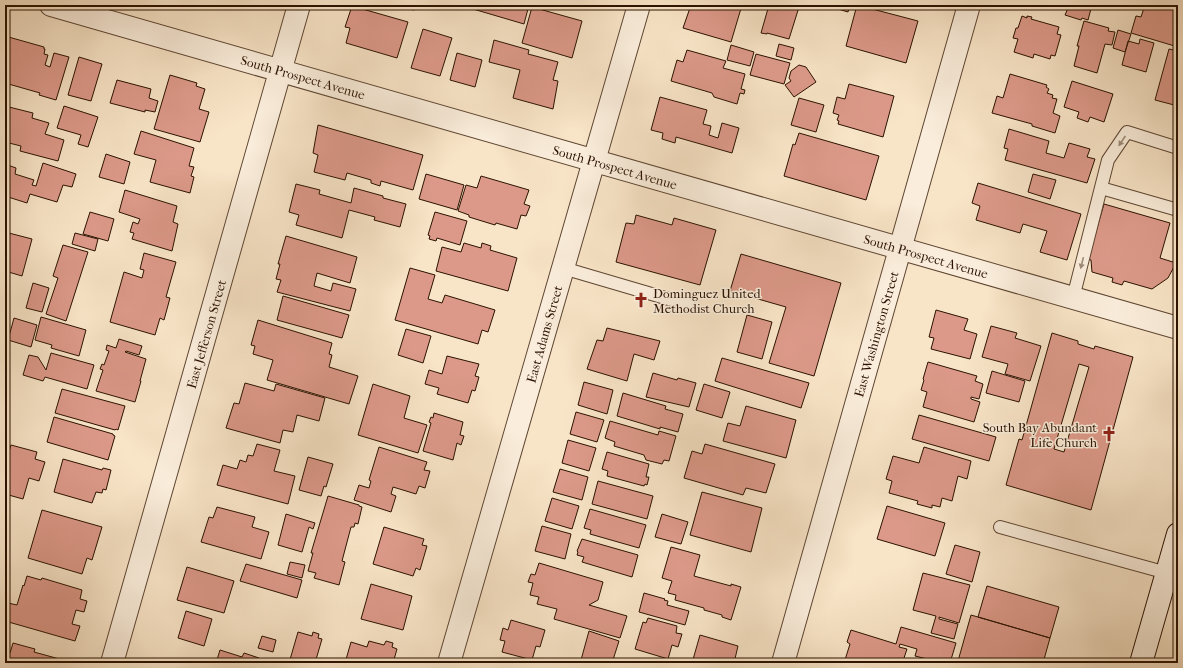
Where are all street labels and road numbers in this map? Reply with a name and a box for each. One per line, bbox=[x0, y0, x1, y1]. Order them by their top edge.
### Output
street label: South Prospect Avenue bbox=[239, 53, 367, 103]
street label: South Prospect Avenue bbox=[551, 143, 679, 193]
street label: South Prospect Avenue bbox=[862, 232, 990, 282]
street label: East Washington Street bbox=[851, 269, 902, 399]
street label: East Jefferson Street bbox=[184, 278, 229, 390]
street label: East Adams Street bbox=[523, 283, 566, 384]

